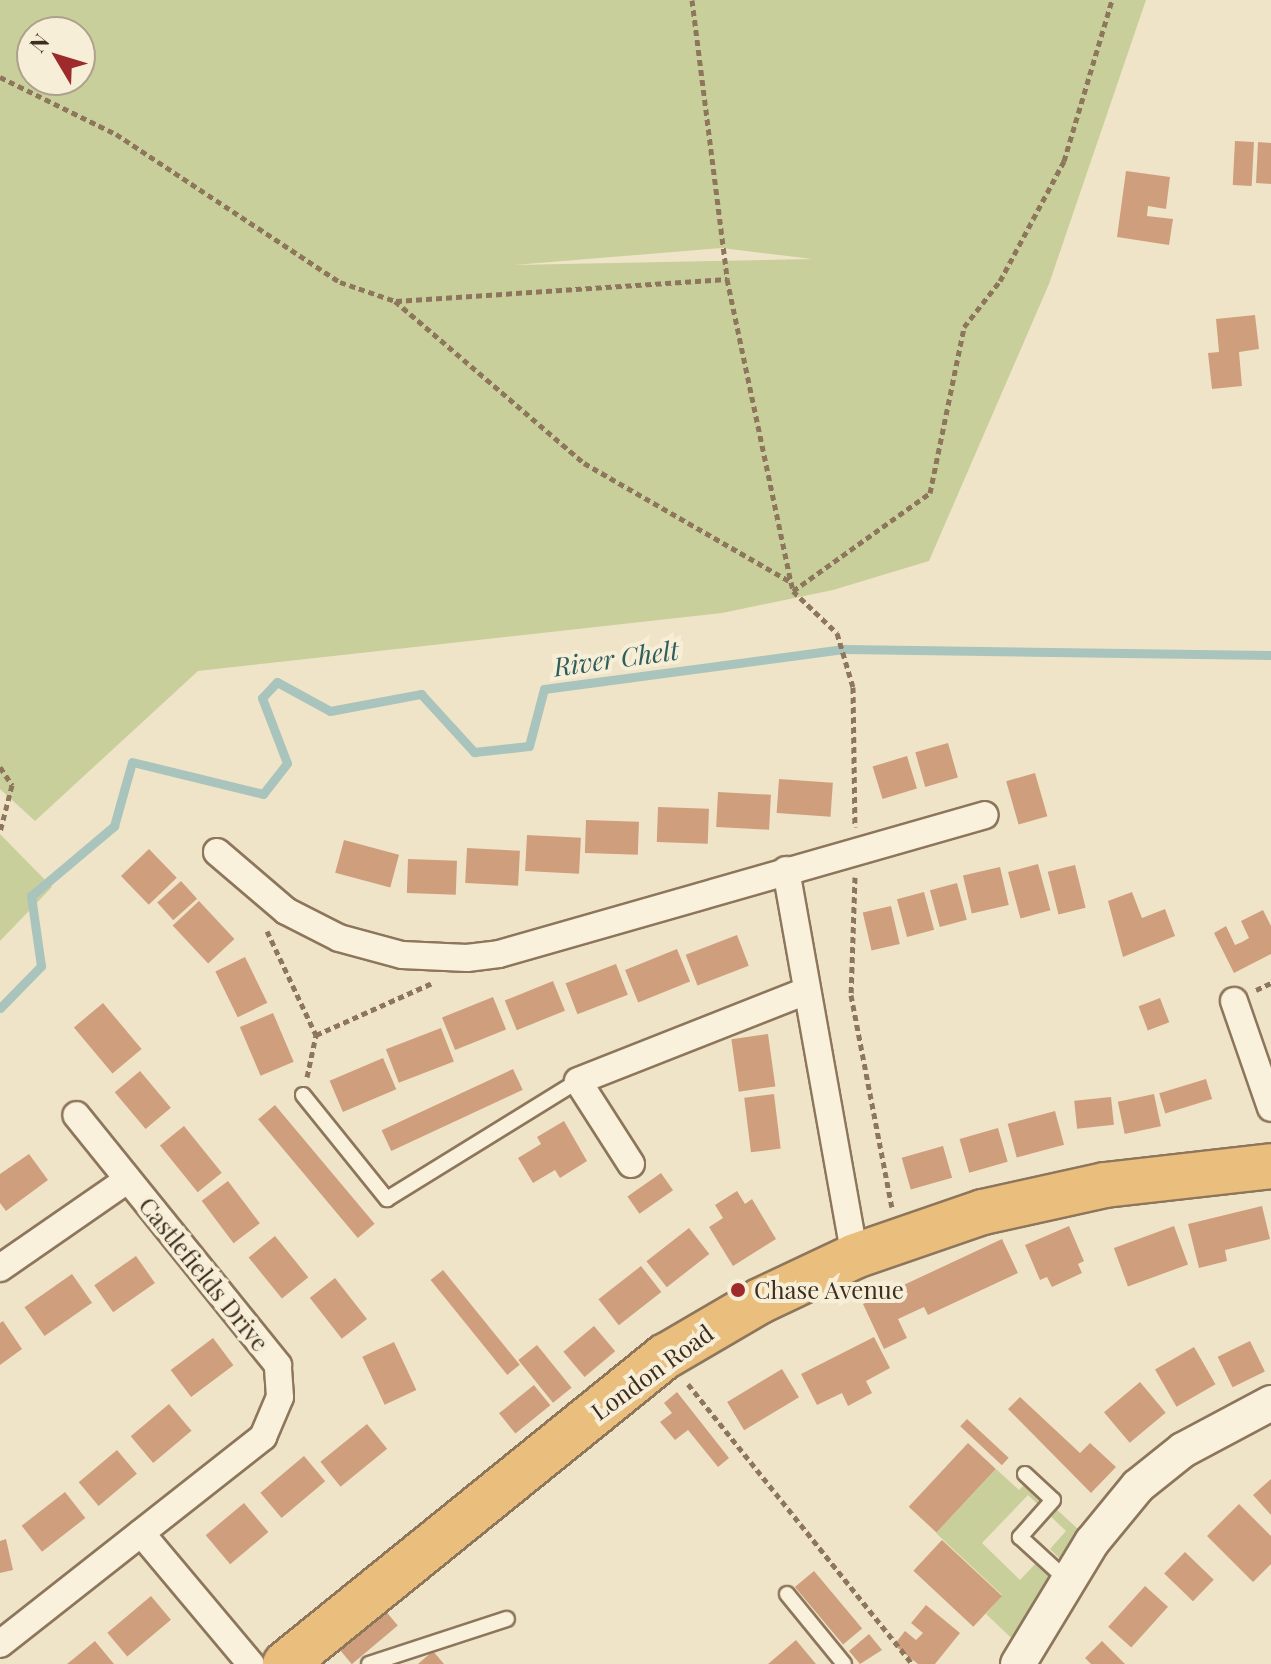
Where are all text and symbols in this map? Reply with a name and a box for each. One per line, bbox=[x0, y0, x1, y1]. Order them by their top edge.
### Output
north arrow bbox=[16, 16, 96, 96]
text: N bbox=[22, 27, 55, 58]
water label: River Chelt bbox=[551, 634, 681, 682]
street label: Castlefields Drive bbox=[133, 1191, 275, 1357]
place label: Chase Avenue bbox=[754, 1276, 905, 1304]
marker: Chase Avenue bbox=[729, 1281, 747, 1299]
street label: London Road bbox=[585, 1318, 719, 1426]

